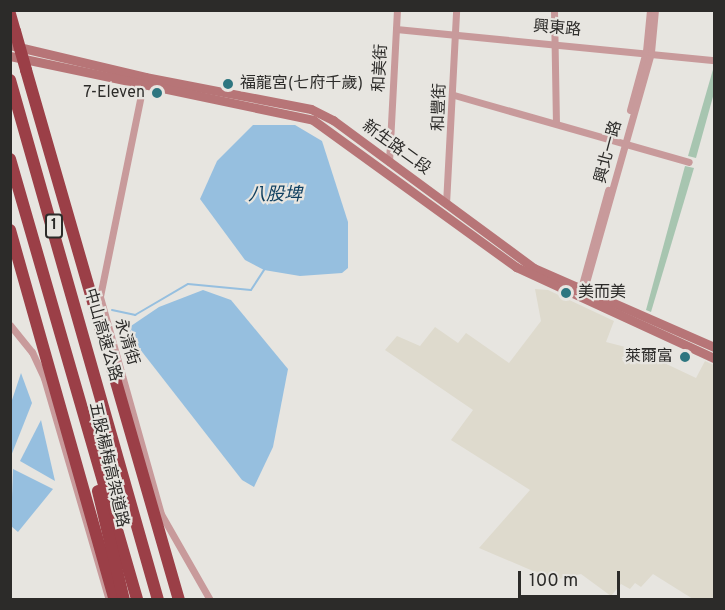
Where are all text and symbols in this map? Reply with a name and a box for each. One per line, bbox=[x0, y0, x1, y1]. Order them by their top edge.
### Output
street label: 興東路 bbox=[532, 17, 582, 41]
street label: 和美街 bbox=[370, 44, 392, 92]
place label: 福龍宮(七府千歲) bbox=[240, 74, 363, 94]
marker: 福龍宮(七府千歲) bbox=[221, 77, 235, 91]
place label: 7-Eleven bbox=[83, 83, 145, 103]
street label: 和豐街 bbox=[430, 83, 450, 131]
marker: 7-Eleven bbox=[150, 86, 164, 100]
street label: 新生路二段 bbox=[358, 117, 434, 179]
street label: 興北一路 bbox=[591, 119, 627, 185]
water label: 八股埤 bbox=[248, 185, 302, 207]
road number: 1 bbox=[45, 214, 63, 238]
place label: 美而美 bbox=[578, 283, 626, 303]
street label: 中山高速公路 bbox=[80, 286, 124, 384]
marker: 美而美 bbox=[559, 286, 573, 300]
street label: 永清街 bbox=[110, 316, 142, 368]
place label: 萊爾富 bbox=[625, 347, 673, 367]
marker: 萊爾富 bbox=[678, 350, 692, 364]
street label: 五股楊梅高架道路 bbox=[84, 400, 132, 530]
scale bar bbox=[521, 559, 623, 597]
text: 100 m bbox=[529, 570, 578, 593]

